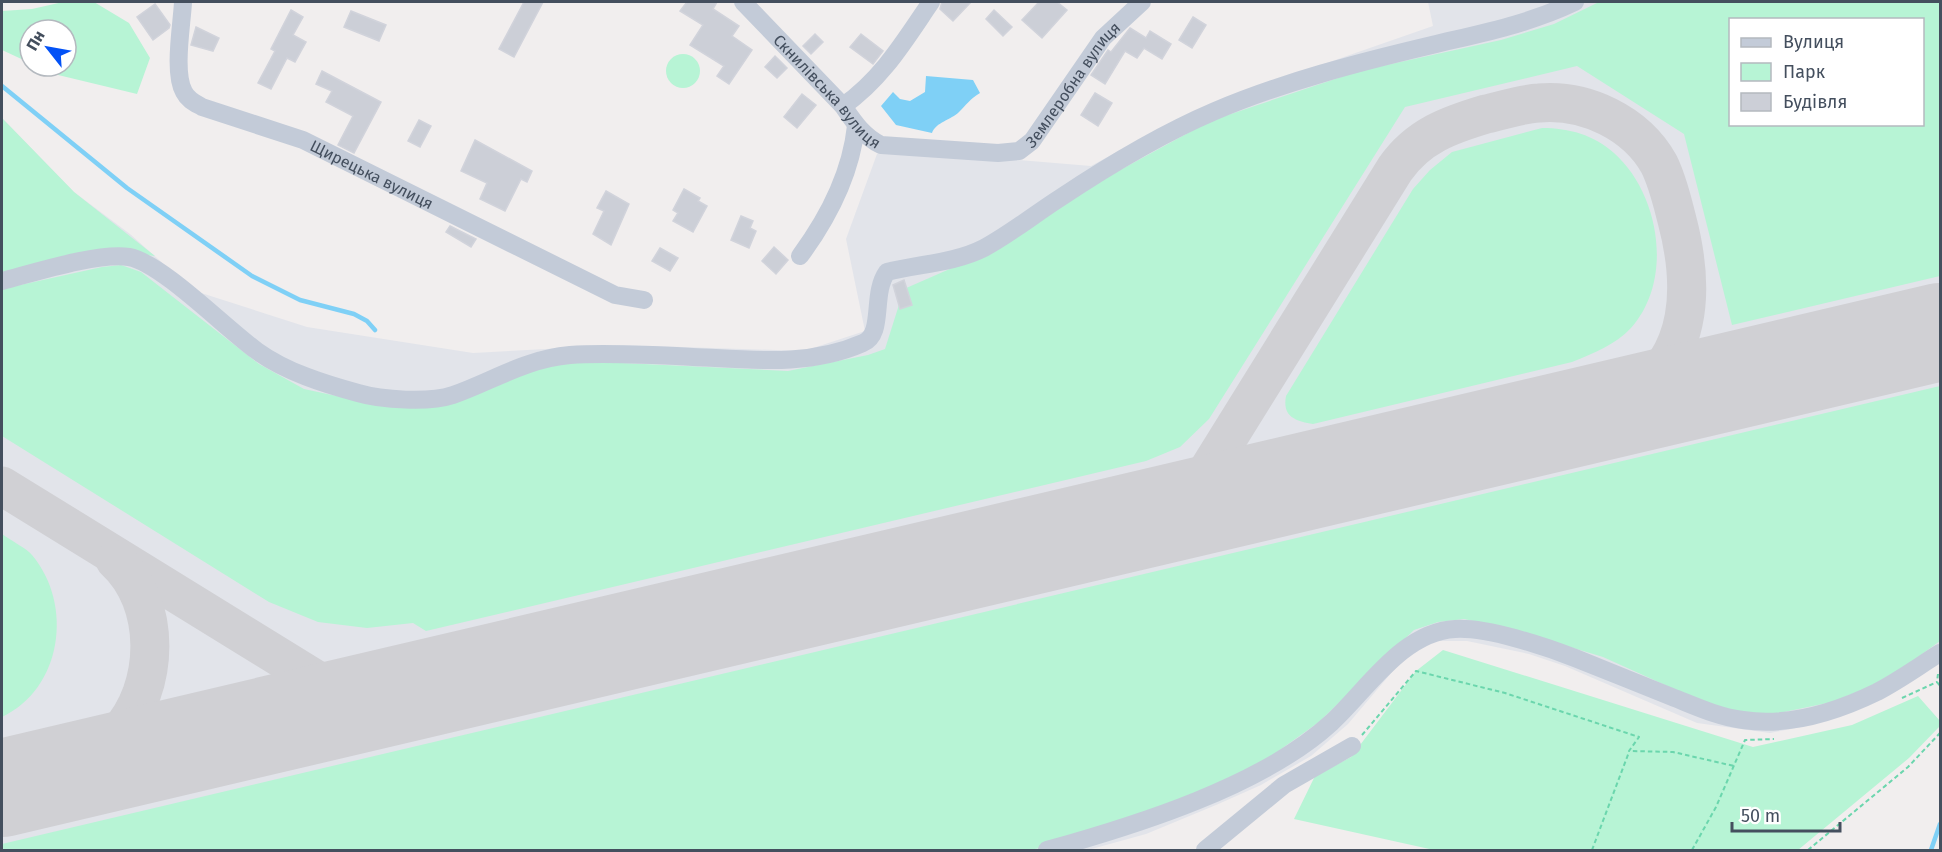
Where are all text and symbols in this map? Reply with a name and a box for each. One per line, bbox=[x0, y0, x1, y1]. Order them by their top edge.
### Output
north arrow bbox=[18, 18, 78, 78]
street label: Землеробна вулиця bbox=[1022, 18, 1124, 152]
legend bbox=[1729, 18, 1924, 126]
text: Пн bbox=[22, 27, 49, 54]
street label: Скнилівська вулиця bbox=[769, 31, 884, 153]
text: Вулиця bbox=[1783, 31, 1844, 53]
text: Парк bbox=[1783, 61, 1826, 83]
text: Будівля bbox=[1783, 91, 1847, 113]
street label: Щирецька вулиця bbox=[307, 136, 436, 213]
scale bar bbox=[1732, 795, 1840, 833]
text: 50 m bbox=[1741, 805, 1780, 827]

